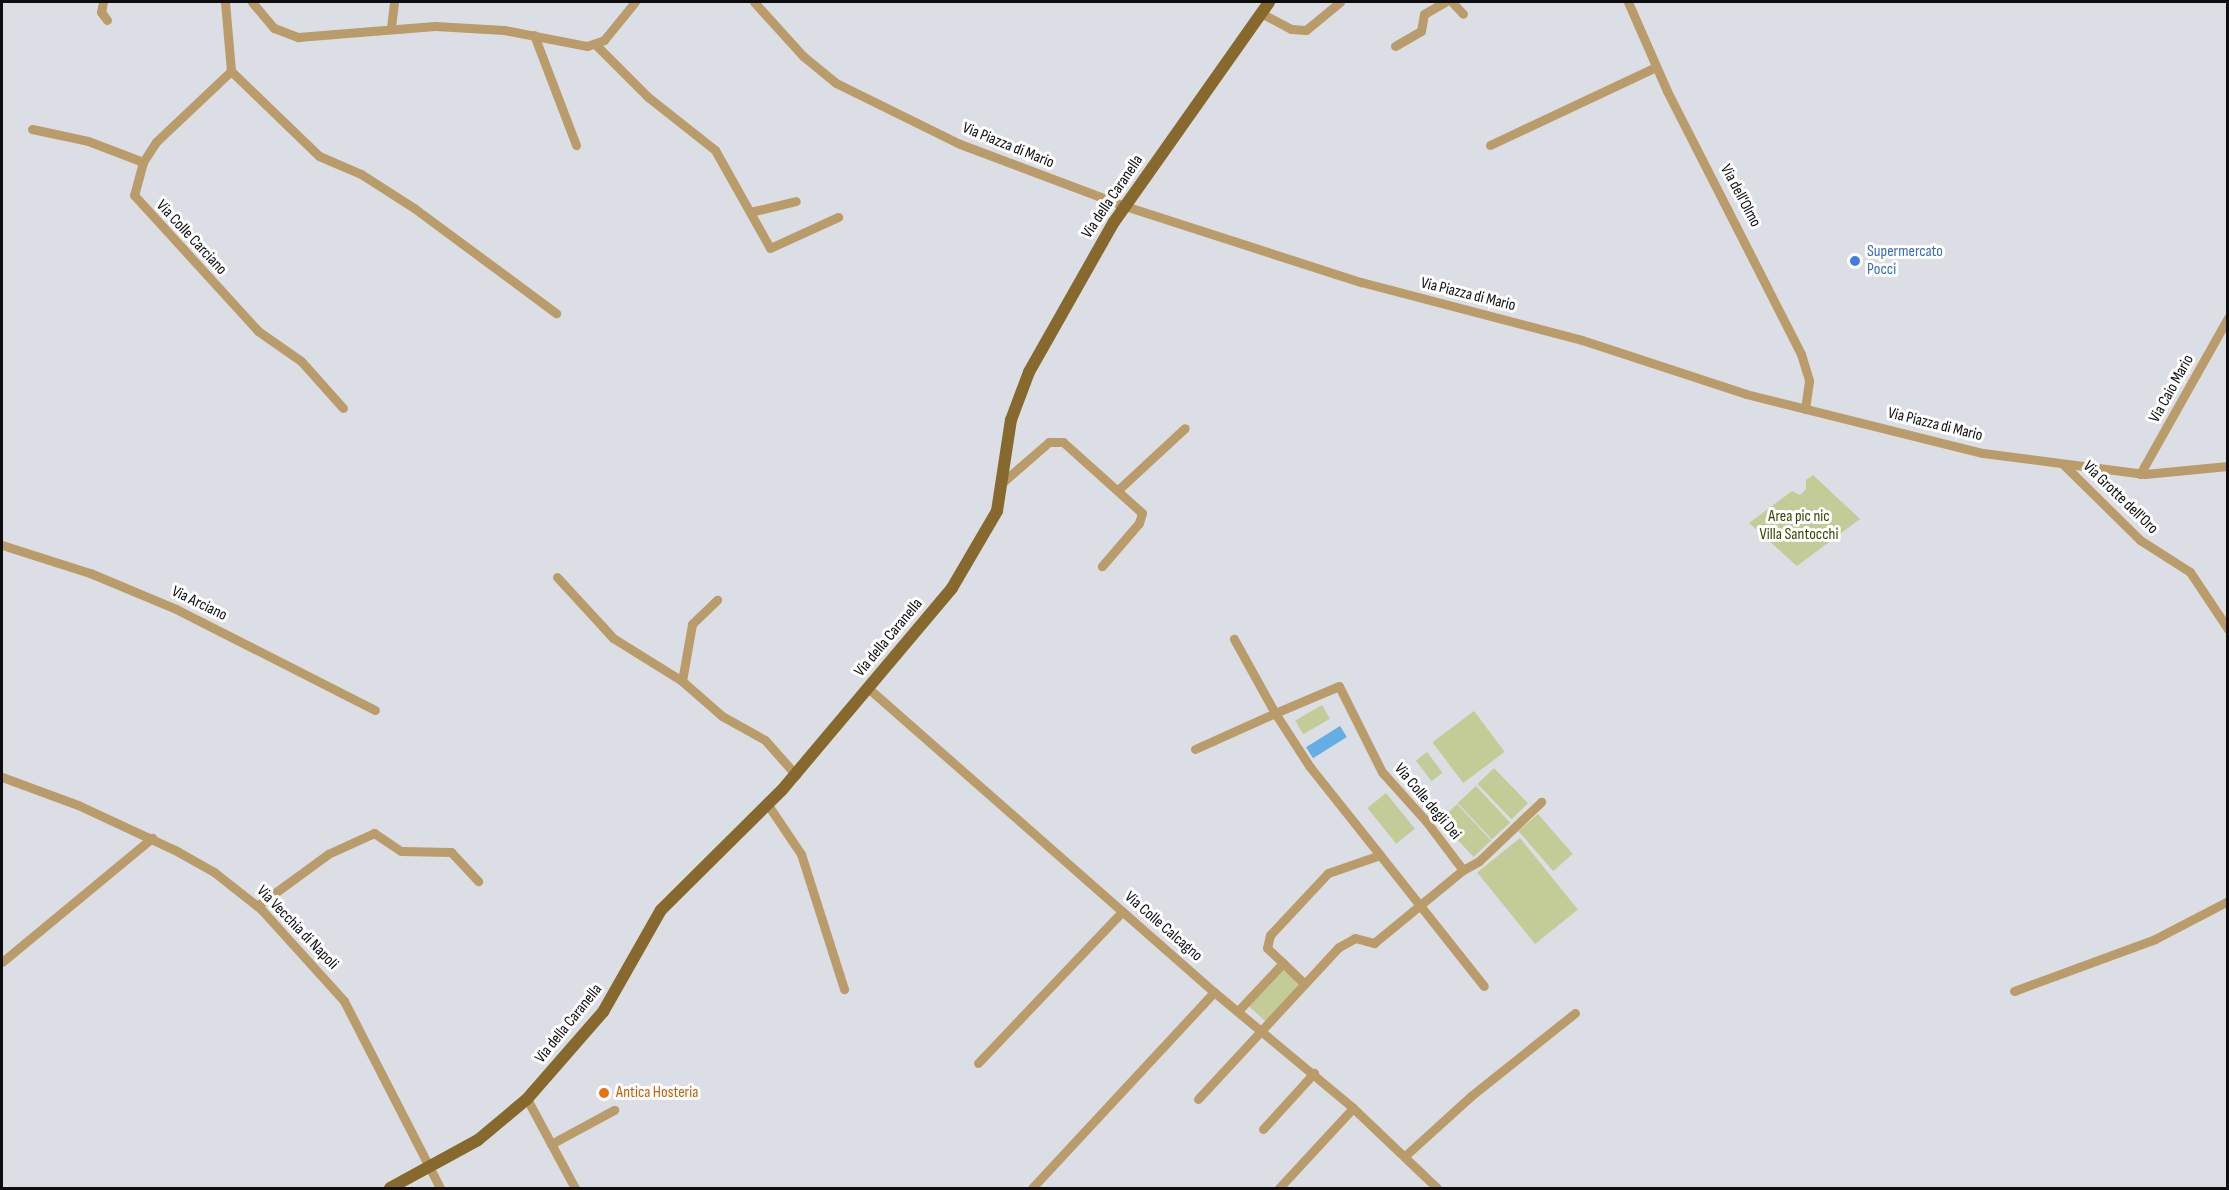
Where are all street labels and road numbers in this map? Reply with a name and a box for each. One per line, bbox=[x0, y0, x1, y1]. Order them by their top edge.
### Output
street label: Via Piazza di Mario bbox=[959, 119, 1057, 173]
street label: Via della Caranella bbox=[1078, 152, 1148, 242]
street label: Via dell'Olmo bbox=[1716, 161, 1764, 231]
street label: Via Colle Carciano bbox=[152, 197, 230, 279]
street label: Via Piazza di Mario bbox=[1419, 274, 1517, 316]
street label: Via Caio Mario bbox=[2146, 352, 2198, 426]
street label: Via Piazza di Mario bbox=[1886, 404, 1984, 446]
street label: Via Grotte dell'Oro bbox=[2078, 457, 2162, 539]
street label: Via Arciano bbox=[168, 582, 230, 626]
street label: Via della Caranella bbox=[851, 595, 927, 681]
street label: Via Colle degli Dei bbox=[1390, 760, 1464, 844]
street label: Via Vecchia di Napoli bbox=[252, 882, 342, 974]
street label: Via Colle Calcagno bbox=[1120, 888, 1206, 966]
street label: Via della Caranella bbox=[531, 981, 607, 1067]

